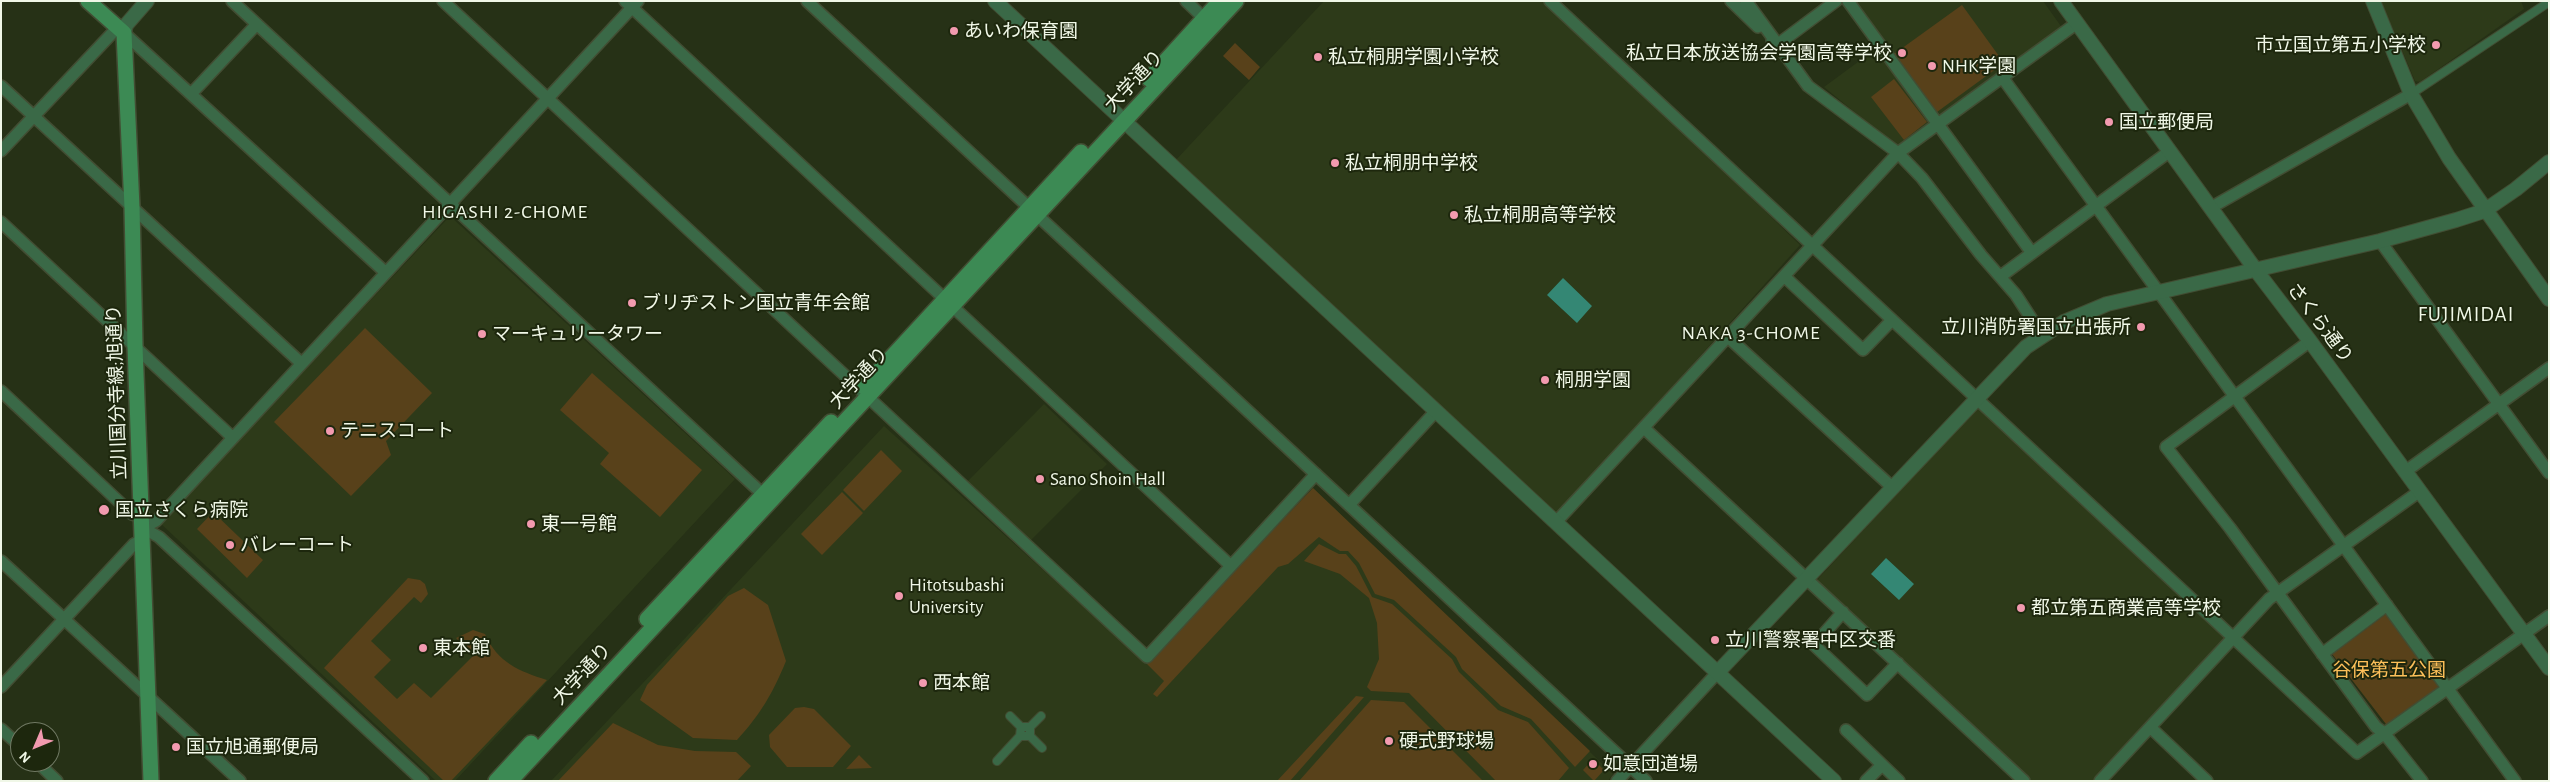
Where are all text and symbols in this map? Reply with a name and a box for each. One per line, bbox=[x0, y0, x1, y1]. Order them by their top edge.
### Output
place label: あいわ保育園 bbox=[964, 20, 1078, 42]
marker: あいわ保育園 bbox=[948, 25, 960, 37]
place label: 市立国立第五小学校 bbox=[2255, 34, 2426, 56]
marker: 市立国立第五小学校 bbox=[2430, 39, 2442, 51]
place label: 私立日本放送協会学園高等学校 bbox=[1626, 42, 1892, 64]
street label: 大学通り bbox=[1100, 45, 1168, 117]
place label: 私立桐朋学園小学校 bbox=[1328, 46, 1499, 68]
marker: 私立日本放送協会学園高等学校 bbox=[1896, 47, 1908, 59]
marker: 私立桐朋学園小学校 bbox=[1312, 51, 1324, 63]
place label: NHK学園 bbox=[1942, 55, 2016, 77]
marker: NHK学園 bbox=[1926, 60, 1938, 72]
place label: 国立郵便局 bbox=[2119, 111, 2214, 133]
marker: 国立郵便局 bbox=[2103, 116, 2115, 128]
place label: 私立桐朋中学校 bbox=[1345, 152, 1478, 174]
marker: 私立桐朋中学校 bbox=[1329, 157, 1341, 169]
district label: HIGASHI 2-CHOME bbox=[420, 200, 590, 224]
place label: 私立桐朋高等学校 bbox=[1464, 204, 1616, 226]
marker: 私立桐朋高等学校 bbox=[1448, 209, 1460, 221]
street label: さくら通り bbox=[2282, 278, 2358, 368]
place label: ブリヂストン国立青年会館 bbox=[642, 292, 870, 314]
marker: ブリヂストン国立青年会館 bbox=[626, 297, 638, 309]
district label: FUJIMIDAI bbox=[2417, 302, 2515, 328]
street label: 立川国分寺線;旭通り bbox=[103, 304, 131, 480]
place label: 立川消防署国立出張所 bbox=[1941, 316, 2131, 338]
district label: NAKA 3-CHOME bbox=[1680, 321, 1822, 345]
marker: 立川消防署国立出張所 bbox=[2135, 321, 2147, 333]
place label: マーキュリータワー bbox=[492, 323, 663, 345]
marker: マーキュリータワー bbox=[476, 328, 488, 340]
street label: 大学通り bbox=[825, 342, 893, 414]
place label: 桐朋学園 bbox=[1555, 369, 1631, 391]
marker: 桐朋学園 bbox=[1539, 374, 1551, 386]
place label: テニスコート bbox=[340, 420, 454, 442]
marker: テニスコート bbox=[324, 425, 336, 437]
place label: Sano Shoin Hall bbox=[1050, 468, 1166, 490]
marker: Sano Shoin Hall bbox=[1034, 473, 1046, 485]
place label: 国立さくら病院 bbox=[115, 499, 248, 521]
marker: 国立さくら病院 bbox=[97, 503, 111, 517]
place label: 東一号館 bbox=[541, 513, 617, 535]
marker: 東一号館 bbox=[525, 518, 537, 530]
place label: バレーコート bbox=[240, 534, 354, 556]
marker: バレーコート bbox=[224, 539, 236, 551]
place label: Hitotsubashi University bbox=[909, 574, 1005, 618]
marker: Hitotsubashi University bbox=[893, 590, 905, 602]
place label: 都立第五商業高等学校 bbox=[2031, 597, 2221, 619]
marker: 都立第五商業高等学校 bbox=[2015, 602, 2027, 614]
place label: 立川警察署中区交番 bbox=[1725, 629, 1896, 651]
marker: 立川警察署中区交番 bbox=[1709, 634, 1721, 646]
place label: 東本館 bbox=[433, 637, 490, 659]
street label: 大学通り bbox=[548, 638, 616, 710]
marker: 東本館 bbox=[417, 642, 429, 654]
park label: 谷保第五公園 bbox=[2332, 659, 2446, 681]
place label: 西本館 bbox=[933, 672, 990, 694]
marker: 西本館 bbox=[917, 677, 929, 689]
north arrow bbox=[10, 722, 60, 772]
place label: 硬式野球場 bbox=[1399, 730, 1494, 752]
marker: 硬式野球場 bbox=[1383, 735, 1395, 747]
place label: 国立旭通郵便局 bbox=[186, 736, 319, 758]
marker: 国立旭通郵便局 bbox=[170, 741, 182, 753]
text: N bbox=[17, 749, 33, 765]
place label: 如意団道場 bbox=[1603, 753, 1698, 775]
marker: 如意団道場 bbox=[1587, 758, 1599, 770]

